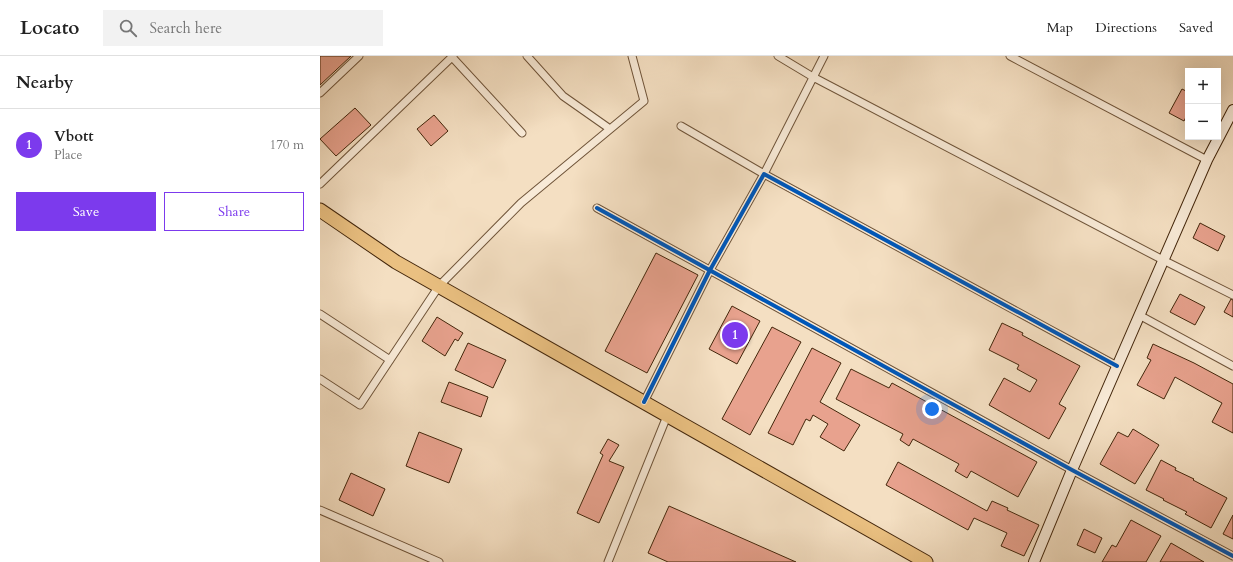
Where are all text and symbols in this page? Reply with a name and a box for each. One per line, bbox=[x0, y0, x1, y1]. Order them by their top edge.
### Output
search box bbox=[103, 10, 383, 46]
text: Locato bbox=[20, 15, 79, 41]
icon: search bbox=[117, 17, 139, 39]
text: Search here bbox=[149, 18, 222, 38]
text: Map bbox=[1047, 18, 1073, 37]
text: Directions bbox=[1095, 18, 1157, 37]
text: Saved bbox=[1179, 18, 1213, 37]
map controls bbox=[1185, 68, 1221, 140]
button: + bbox=[1185, 68, 1221, 104]
text: Nearby bbox=[16, 71, 73, 94]
button: − bbox=[1185, 104, 1221, 140]
text: Vbott bbox=[54, 126, 94, 146]
text: 1 bbox=[26, 136, 32, 154]
text: 170 m bbox=[270, 136, 304, 154]
text: Place bbox=[54, 146, 82, 164]
button: Save bbox=[16, 192, 156, 231]
button: Share bbox=[164, 192, 304, 231]
pin: 1 bbox=[722, 320, 748, 350]
your location bbox=[922, 399, 942, 419]

